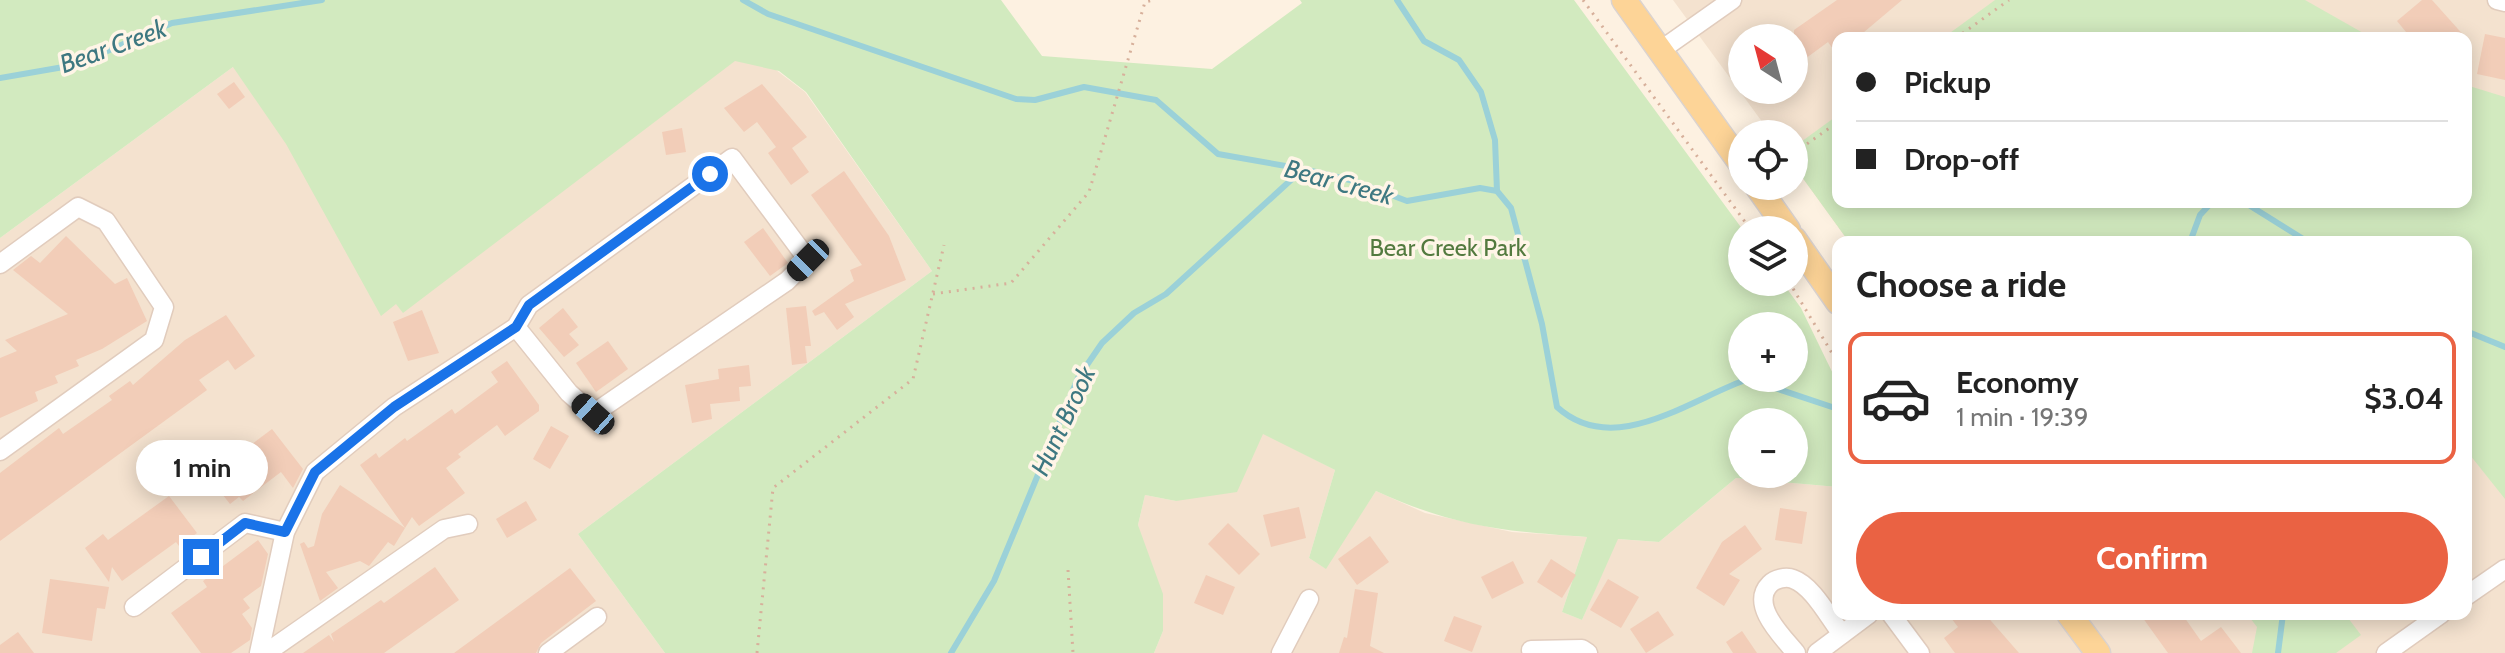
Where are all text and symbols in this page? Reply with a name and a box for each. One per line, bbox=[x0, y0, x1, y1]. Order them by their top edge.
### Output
water label: Bear Creek bbox=[55, 12, 172, 80]
north arrow bbox=[1728, 24, 1808, 104]
map controls bbox=[1728, 24, 1808, 488]
text: Pickup bbox=[1904, 64, 1991, 101]
button: locate bbox=[1728, 120, 1808, 200]
text: Drop-off bbox=[1904, 141, 2019, 178]
water label: Bear Creek bbox=[1281, 152, 1398, 212]
route start bbox=[692, 156, 728, 192]
button: layers bbox=[1728, 216, 1808, 296]
park label: Bear Creek Park bbox=[1370, 233, 1527, 262]
car bbox=[783, 235, 833, 285]
text: Choose a ride bbox=[1856, 262, 2066, 306]
button: + bbox=[1728, 312, 1808, 392]
water label: Hunt Brook bbox=[1024, 360, 1103, 481]
icon: car bbox=[1860, 362, 1932, 434]
text: Economy bbox=[1956, 364, 2079, 401]
text: $3.04 bbox=[2364, 380, 2444, 417]
car bbox=[567, 389, 619, 439]
text: 1 min · 19:39 bbox=[1956, 401, 2089, 433]
button: − bbox=[1728, 408, 1808, 488]
callout: 1 min bbox=[135, 441, 267, 497]
text: 1 min bbox=[173, 452, 231, 484]
button: Confirm bbox=[1856, 512, 2448, 604]
route end bbox=[183, 539, 219, 575]

